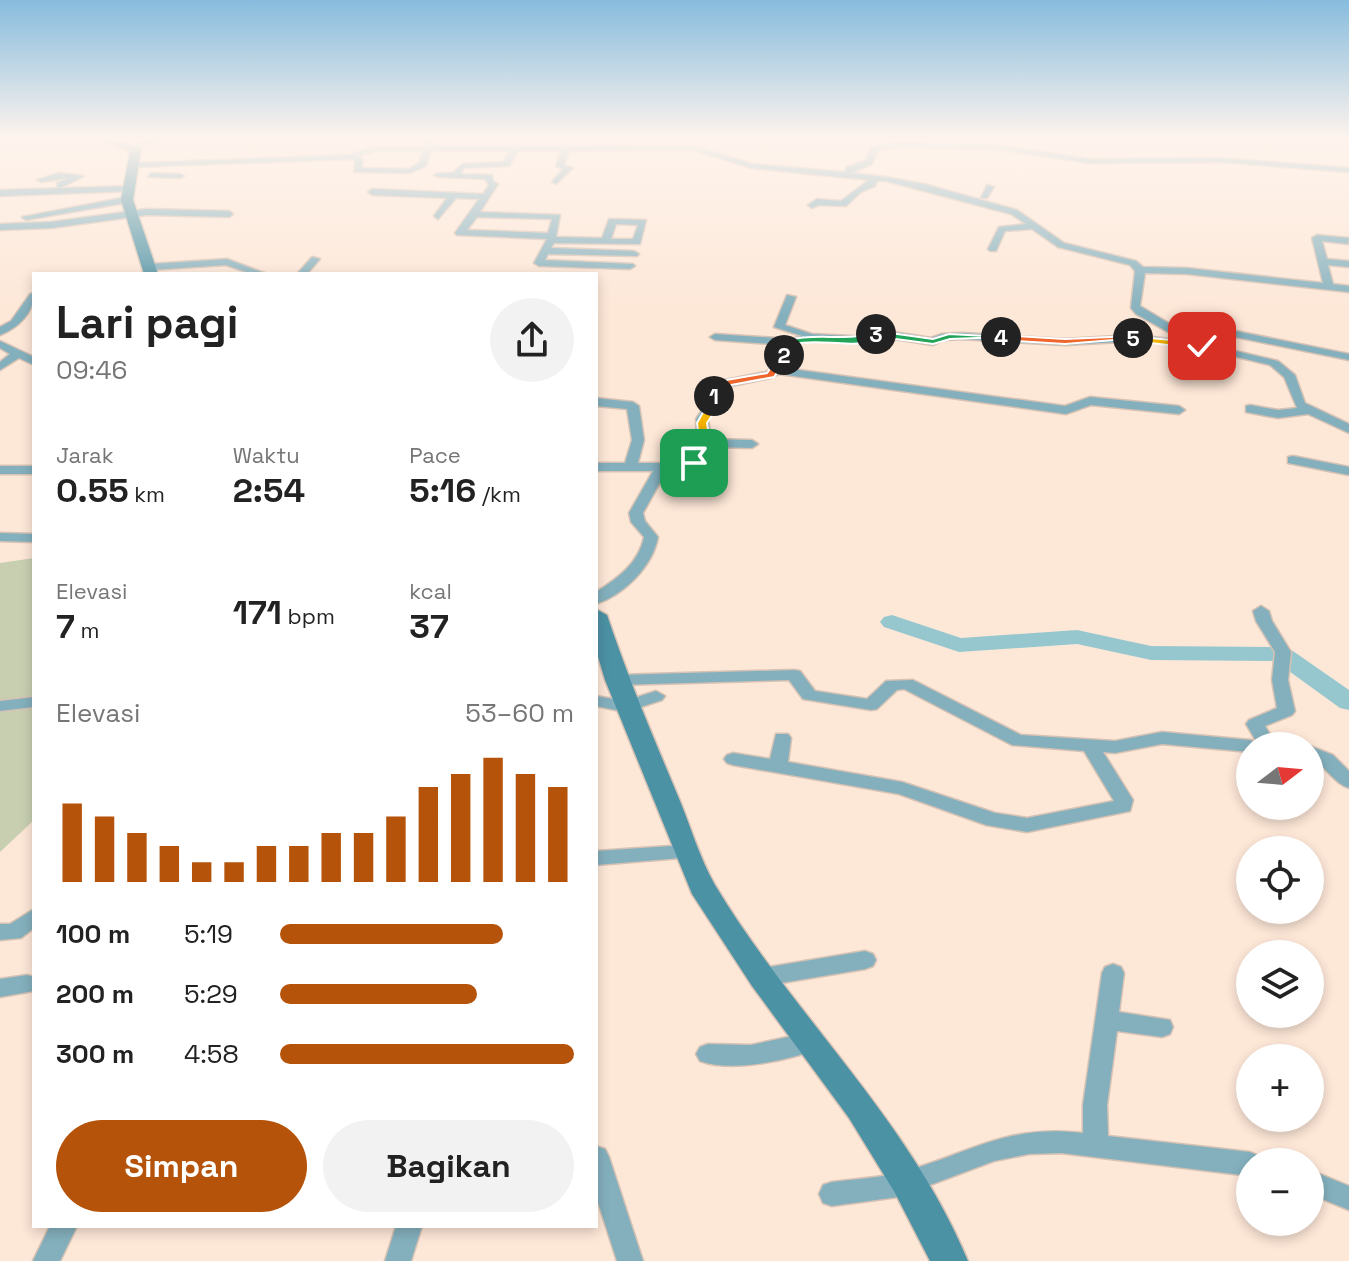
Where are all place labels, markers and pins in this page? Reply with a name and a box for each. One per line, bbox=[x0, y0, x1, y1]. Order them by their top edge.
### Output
pin bbox=[1168, 312, 1236, 380]
pin: 3 bbox=[856, 314, 896, 354]
pin: 4 bbox=[981, 317, 1021, 357]
pin: 5 bbox=[1113, 318, 1153, 358]
pin: 2 bbox=[764, 335, 804, 375]
pin: 1 bbox=[694, 376, 734, 416]
pin bbox=[660, 429, 728, 497]

